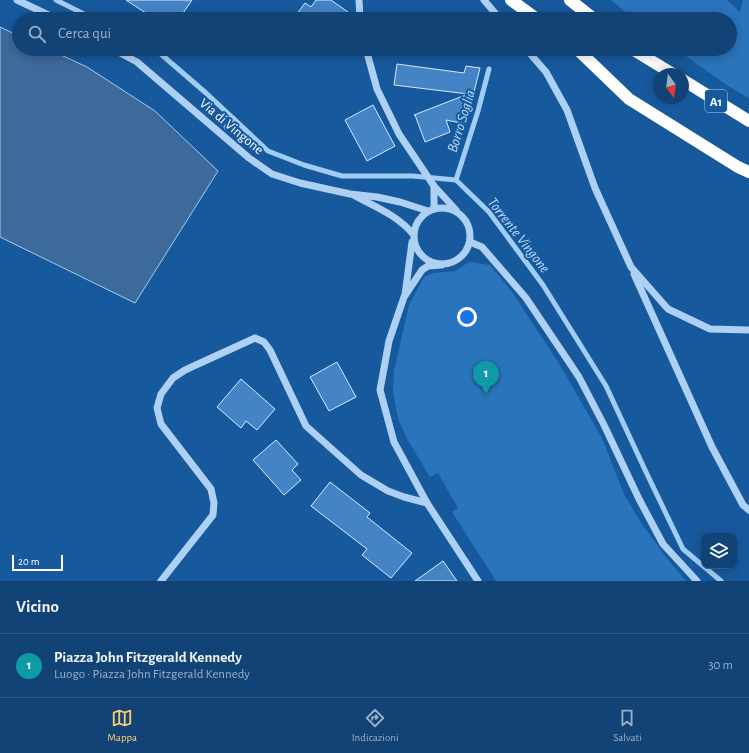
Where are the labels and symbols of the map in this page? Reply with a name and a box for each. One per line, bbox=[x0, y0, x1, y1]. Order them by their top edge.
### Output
north arrow bbox=[653, 68, 689, 104]
water label: Borro Soglia bbox=[445, 88, 478, 154]
road number: A1 bbox=[705, 90, 727, 112]
street label: Via di Vingone bbox=[197, 96, 266, 157]
water label: Torrente Vingone bbox=[485, 195, 553, 276]
your location bbox=[457, 307, 477, 327]
pin: 1 bbox=[473, 361, 499, 394]
scale bar bbox=[12, 553, 63, 572]

